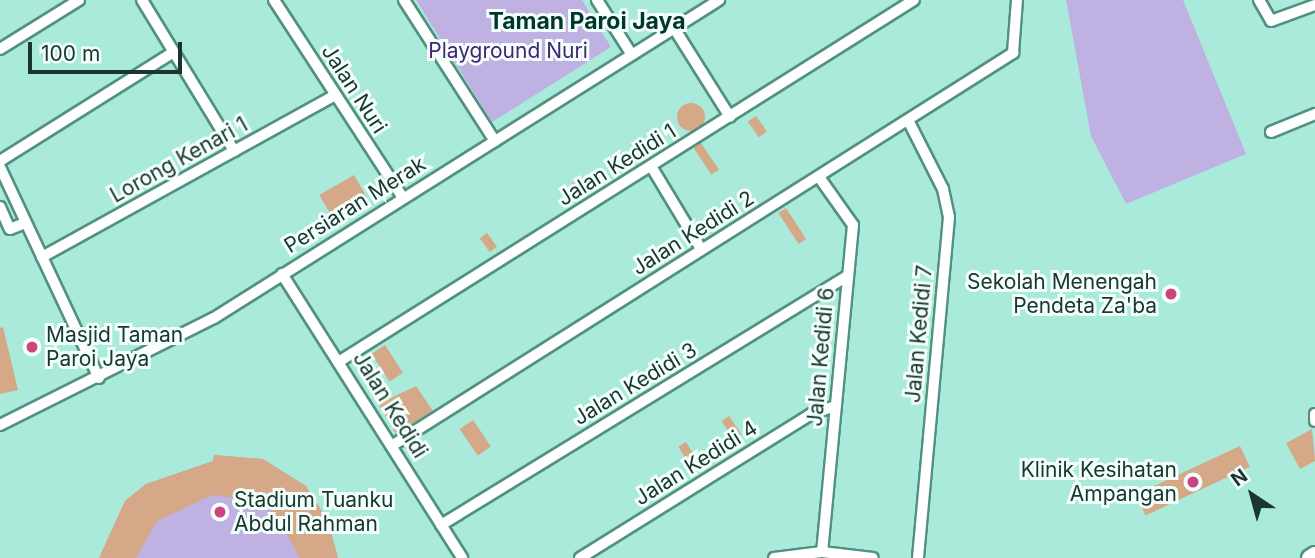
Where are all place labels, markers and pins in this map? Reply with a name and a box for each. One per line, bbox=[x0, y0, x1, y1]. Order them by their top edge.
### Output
place label: Sekolah Menengah Pendeta Za'ba bbox=[967, 269, 1157, 319]
marker: Sekolah Menengah Pendeta Za'ba bbox=[1163, 286, 1179, 302]
place label: Masjid Taman Paroi Jaya bbox=[46, 322, 183, 372]
marker: Masjid Taman Paroi Jaya bbox=[24, 339, 40, 355]
place label: Klinik Kesihatan Ampangan bbox=[1021, 457, 1177, 507]
marker: Klinik Kesihatan Ampangan bbox=[1183, 472, 1203, 492]
place label: Stadium Tuanku Abdul Rahman bbox=[234, 487, 393, 537]
marker: Stadium Tuanku Abdul Rahman bbox=[212, 504, 228, 520]

